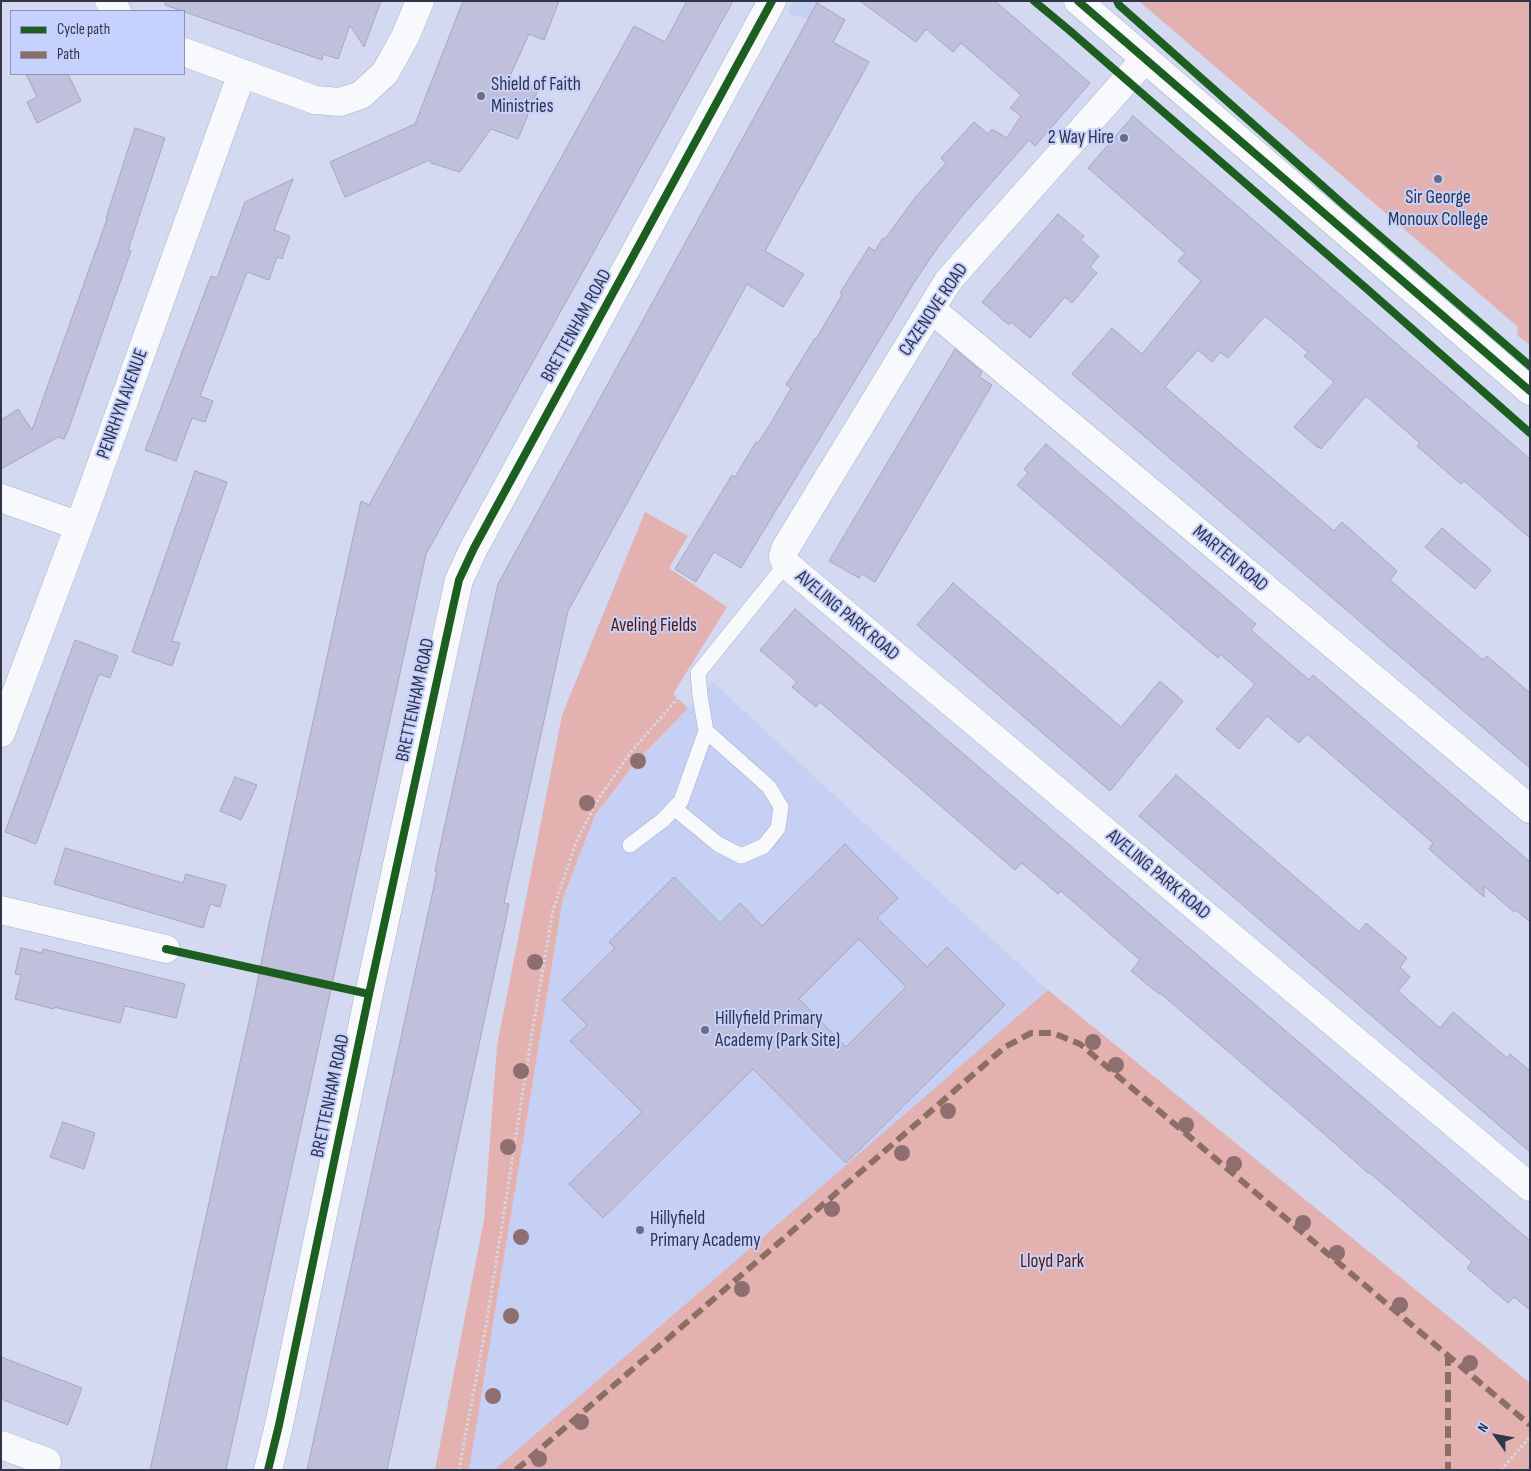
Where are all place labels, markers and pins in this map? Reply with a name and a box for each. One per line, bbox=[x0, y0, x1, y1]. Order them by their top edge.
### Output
place label: Shield of Faith Ministries bbox=[491, 74, 581, 118]
marker: Shield of Faith Ministries bbox=[475, 90, 487, 102]
place label: 2 Way Hire bbox=[1048, 127, 1114, 149]
marker: 2 Way Hire bbox=[1118, 132, 1130, 144]
marker: Sir George Monoux College bbox=[1432, 173, 1444, 185]
place label: Sir George Monoux College bbox=[1388, 187, 1488, 231]
place label: Hillyfield Primary Academy (Park Site) bbox=[715, 1008, 840, 1052]
marker: Hillyfield Primary Academy (Park Site) bbox=[699, 1024, 711, 1036]
place label: Hillyfield Primary Academy bbox=[650, 1208, 761, 1252]
marker: Hillyfield Primary Academy bbox=[634, 1224, 646, 1236]

